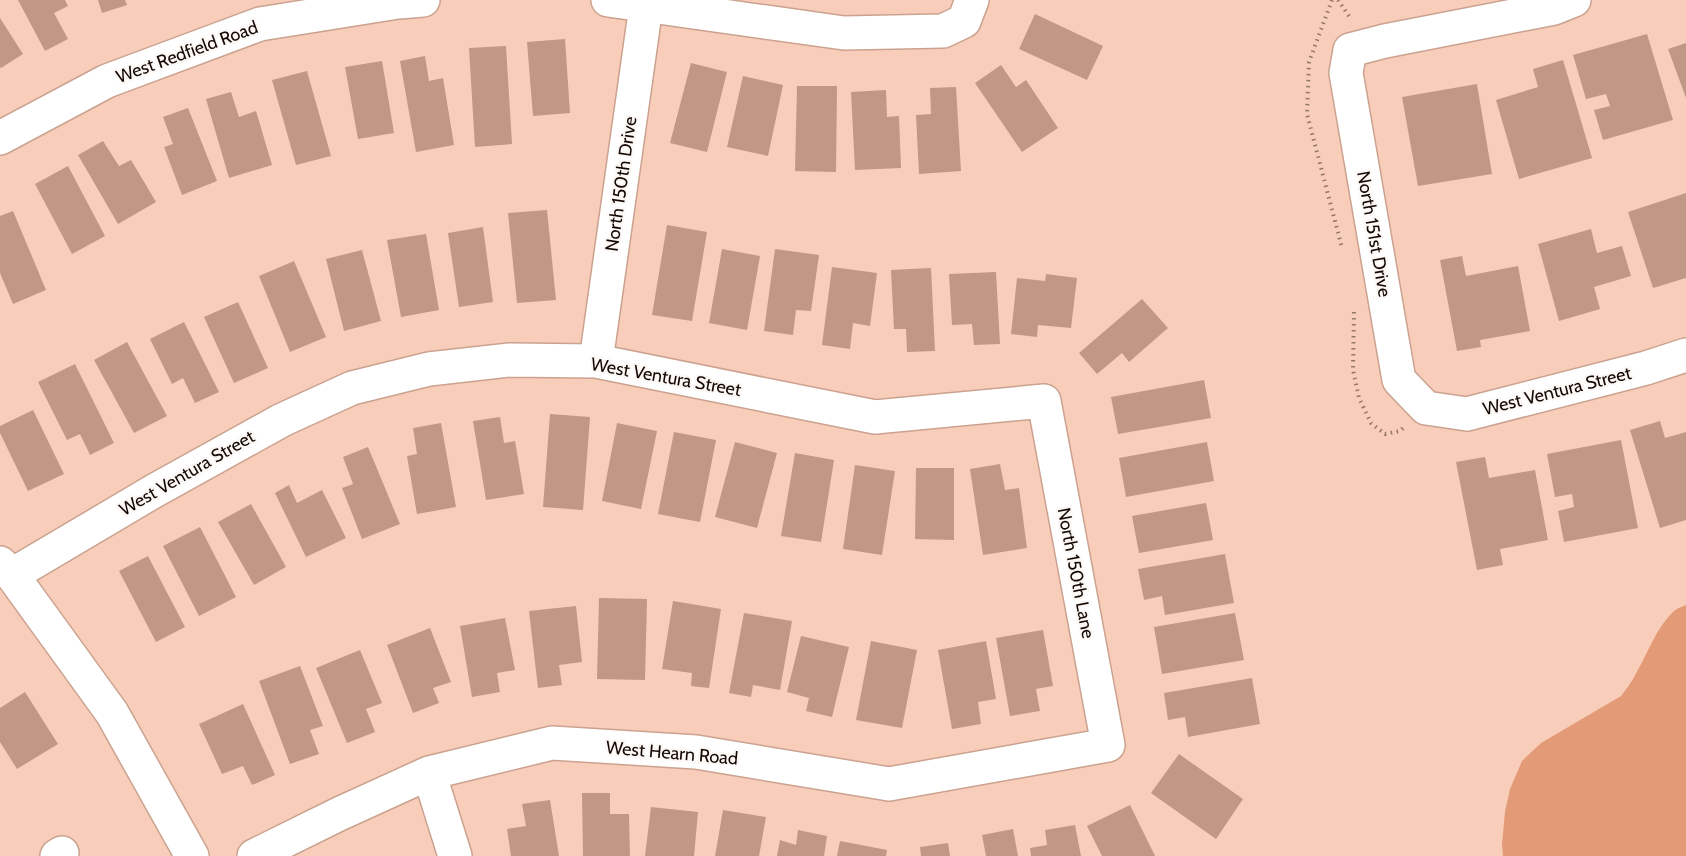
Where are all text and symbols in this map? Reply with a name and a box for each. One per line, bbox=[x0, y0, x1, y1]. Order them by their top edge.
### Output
street label: West Redfield Road bbox=[113, 16, 261, 88]
street label: North 150th Drive bbox=[601, 115, 641, 253]
street label: North 151st Drive bbox=[1352, 169, 1396, 299]
street label: West Ventura Street bbox=[589, 353, 743, 401]
street label: West Ventura Street bbox=[1481, 362, 1633, 420]
street label: West Ventura Street bbox=[116, 425, 258, 521]
street label: North 150th Lane bbox=[1053, 506, 1099, 640]
street label: West Hearn Road bbox=[605, 736, 739, 770]

